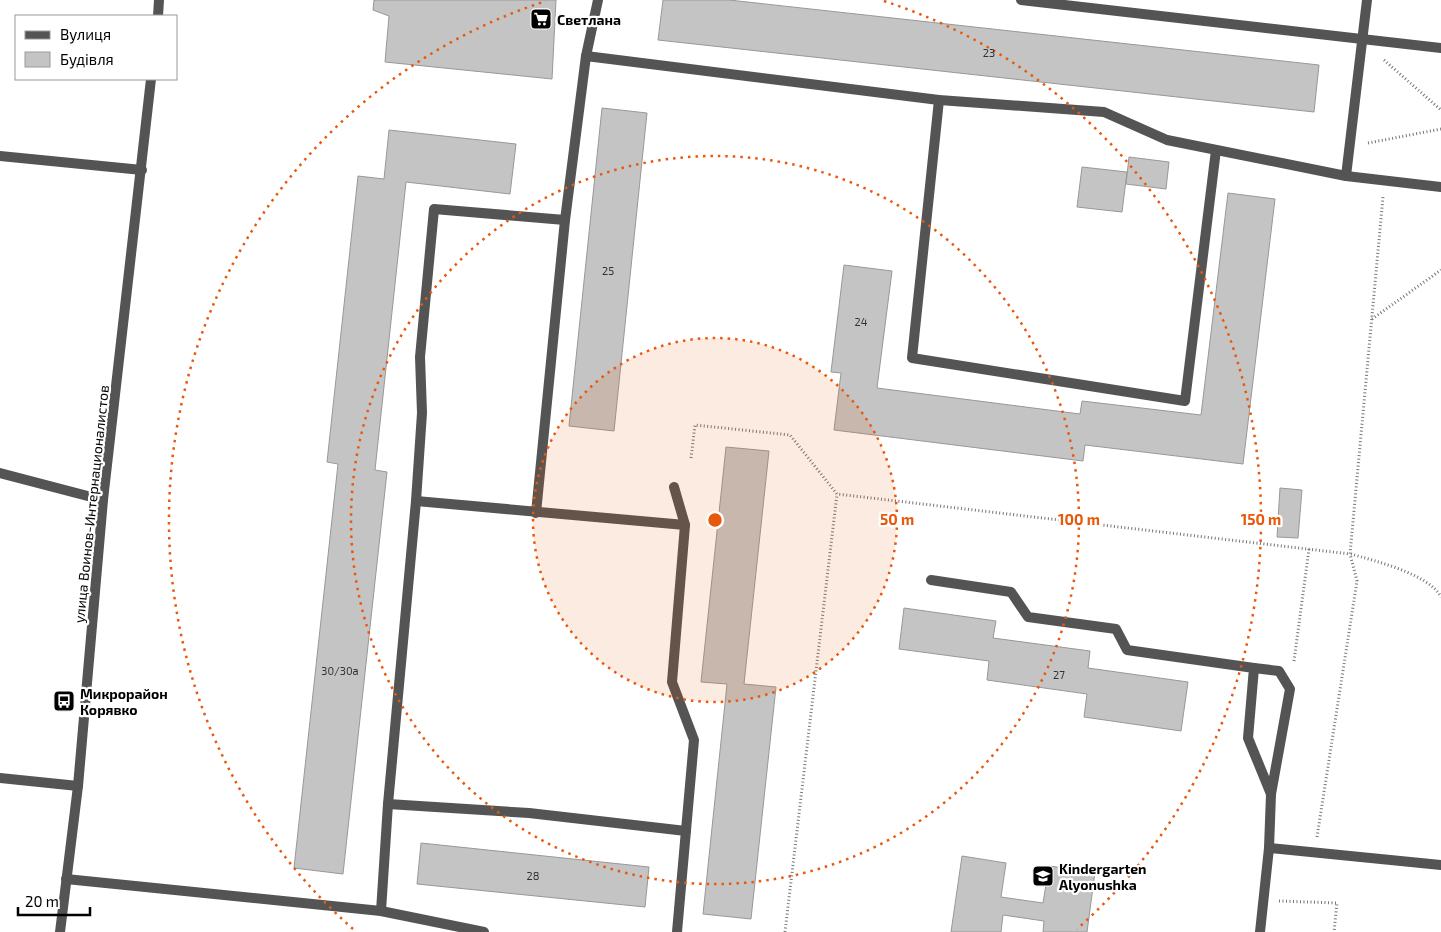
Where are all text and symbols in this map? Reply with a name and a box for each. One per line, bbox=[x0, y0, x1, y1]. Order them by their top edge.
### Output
supermarket icon: Светлана bbox=[529, 7, 553, 31]
place label: Светлана bbox=[557, 11, 621, 28]
legend bbox=[15, 15, 178, 80]
text: Вулиця bbox=[60, 25, 111, 44]
house number: 23 bbox=[983, 46, 995, 59]
text: Будівля bbox=[60, 50, 114, 69]
house number: 25 bbox=[602, 264, 614, 277]
house number: 24 bbox=[855, 315, 868, 328]
street label: улица Воинов-Интернационалистов bbox=[70, 384, 112, 624]
text: 50 m bbox=[880, 510, 914, 528]
text: 100 m bbox=[1058, 510, 1100, 528]
text: 150 m bbox=[1241, 510, 1281, 528]
centre of rings bbox=[706, 511, 724, 529]
house number: 30/30а bbox=[321, 664, 359, 677]
house number: 27 bbox=[1053, 668, 1065, 681]
place label: Микрорайон Корявко bbox=[80, 685, 168, 718]
bus stop icon: Микрорайон Корявко bbox=[52, 689, 76, 713]
place label: Kindergarten Alyonushka bbox=[1059, 860, 1146, 893]
school or university icon: Kindergarten Alyonushka bbox=[1031, 864, 1055, 888]
house number: 28 bbox=[527, 869, 539, 882]
scale bar bbox=[18, 884, 90, 916]
text: 20 m bbox=[25, 892, 59, 910]

